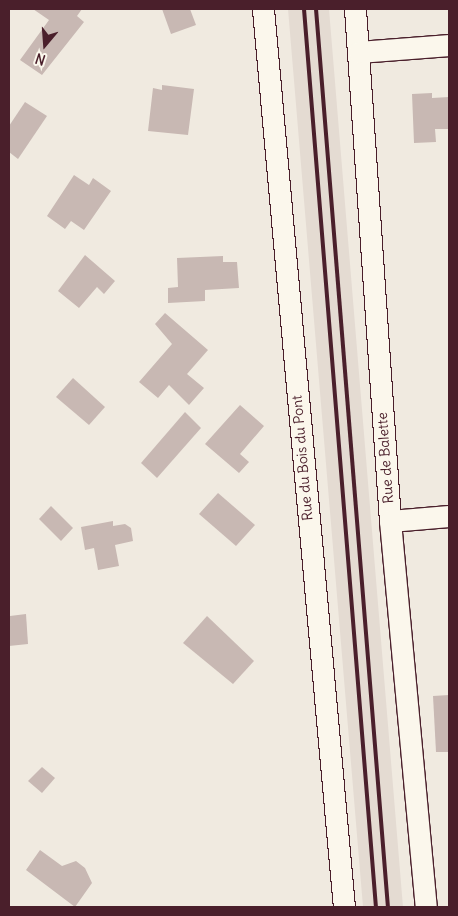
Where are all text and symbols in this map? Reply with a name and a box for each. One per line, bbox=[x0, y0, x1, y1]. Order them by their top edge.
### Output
north arrow bbox=[20, 20, 70, 70]
text: N bbox=[33, 49, 48, 69]
street label: Rue du Bois du Pont bbox=[288, 395, 316, 521]
street label: Rue de Balette bbox=[373, 412, 397, 504]

